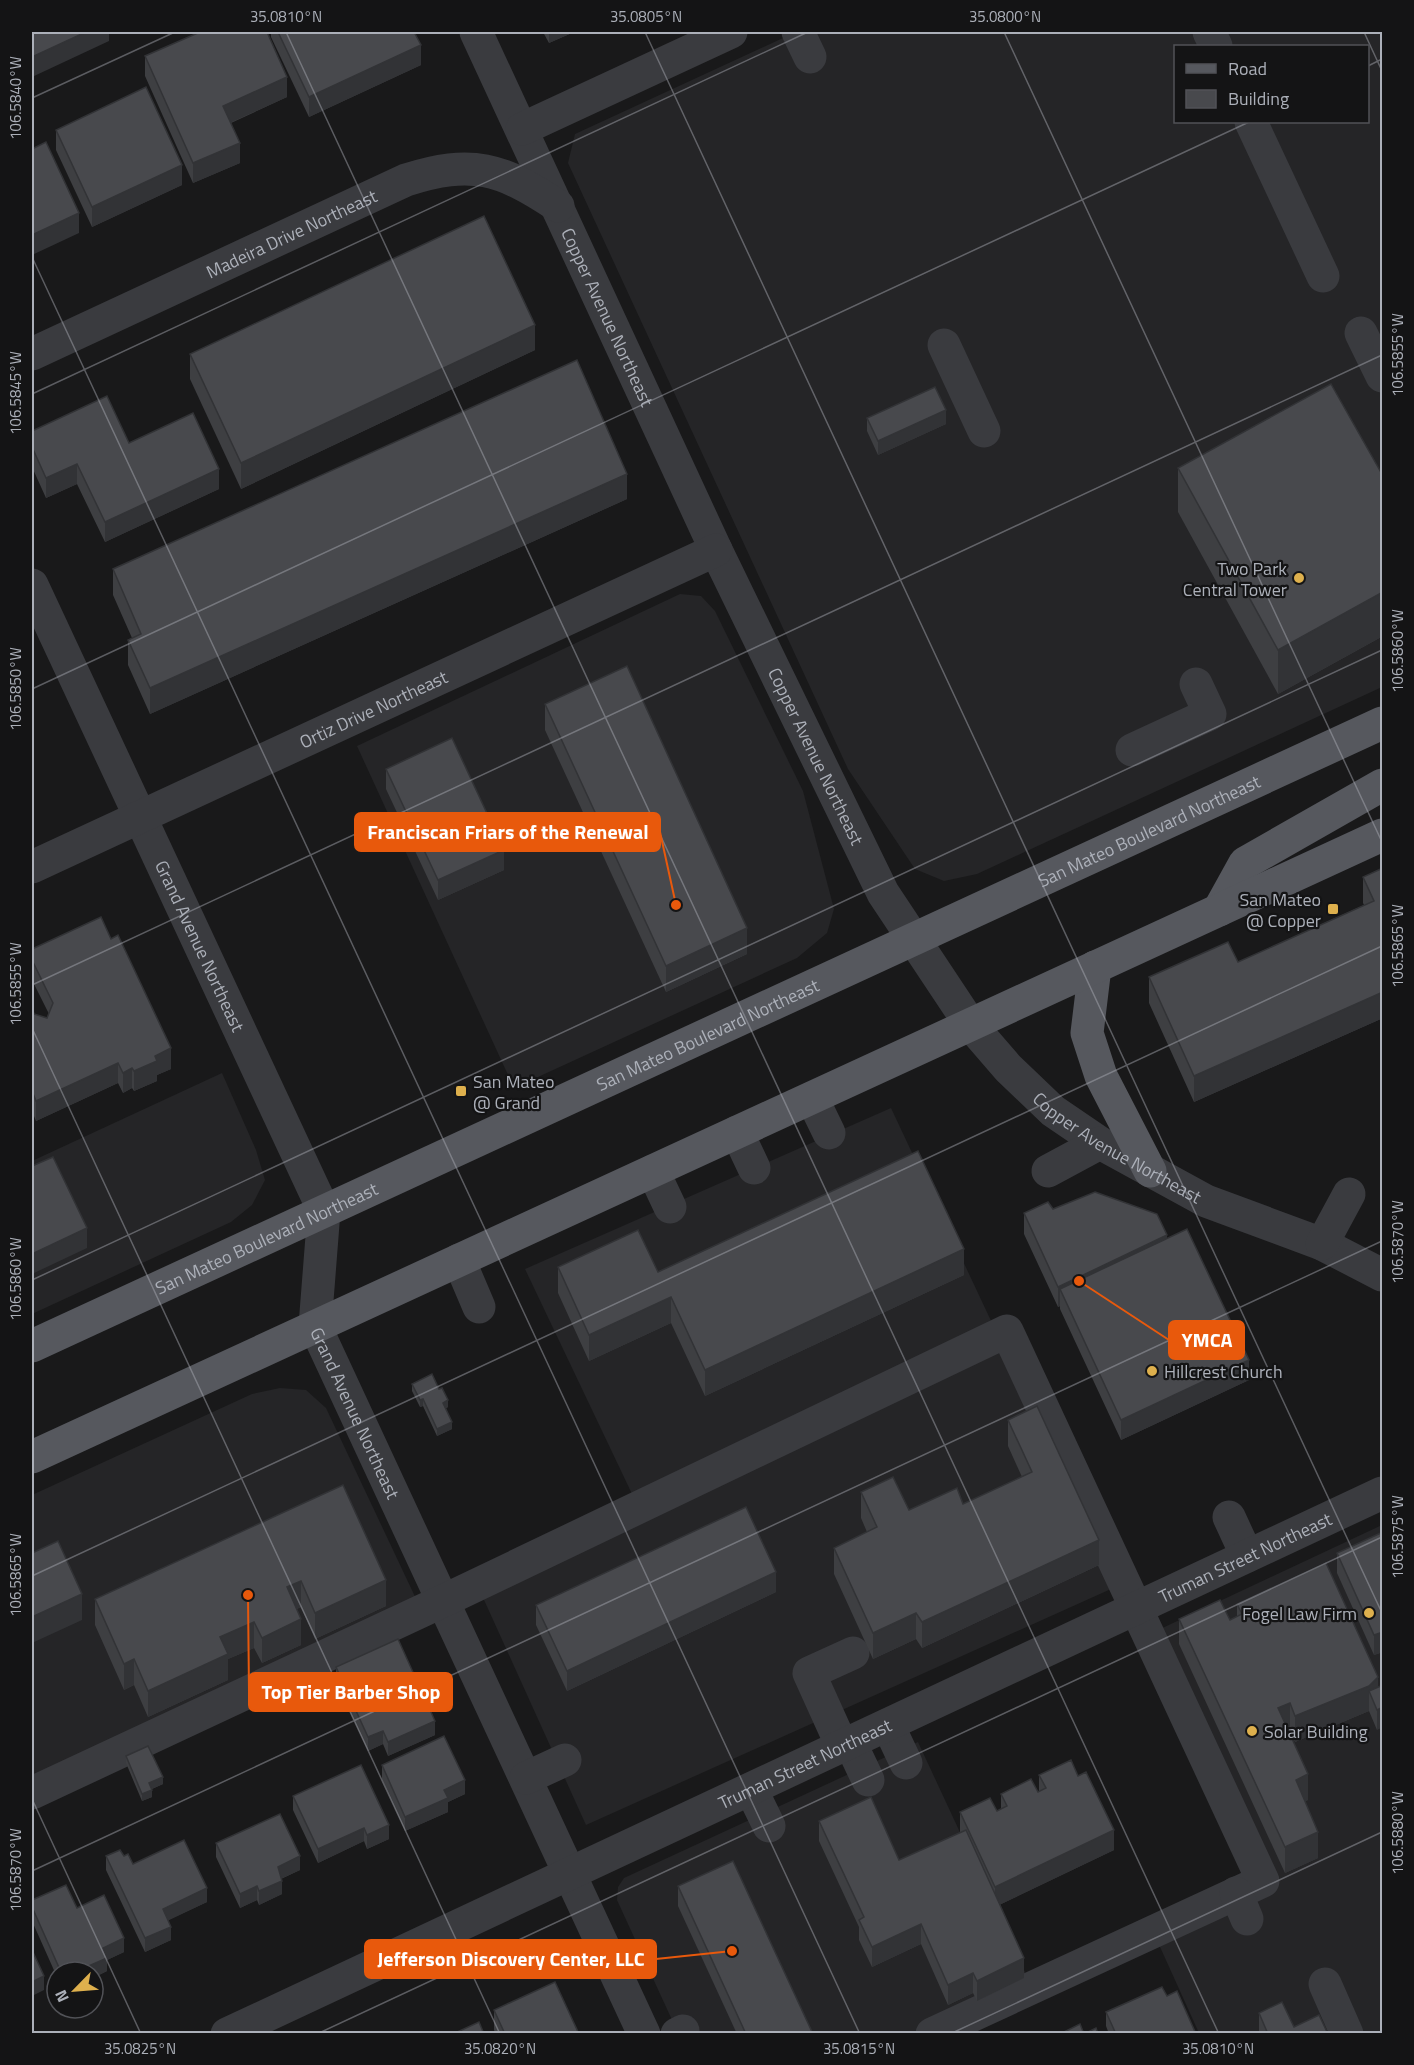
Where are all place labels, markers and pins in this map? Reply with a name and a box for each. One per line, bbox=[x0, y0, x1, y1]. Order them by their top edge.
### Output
place label: Two Park Central Tower bbox=[1183, 555, 1287, 603]
marker: Two Park Central Tower bbox=[1292, 571, 1306, 585]
callout: Franciscan Friars of the Renewal bbox=[355, 813, 660, 851]
place label: San Mateo @ Copper bbox=[1240, 886, 1321, 934]
marker: San Mateo @ Copper bbox=[1326, 902, 1340, 916]
place label: San Mateo @ Grand bbox=[473, 1068, 554, 1116]
marker: San Mateo @ Grand bbox=[454, 1084, 468, 1098]
callout: YMCA bbox=[1169, 1321, 1244, 1359]
place label: Hillcrest Church bbox=[1164, 1358, 1283, 1385]
marker: Hillcrest Church bbox=[1145, 1364, 1159, 1378]
place label: Fogel Law Firm bbox=[1242, 1600, 1357, 1627]
marker: Fogel Law Firm bbox=[1362, 1606, 1376, 1620]
callout: Top Tier Barber Shop bbox=[249, 1673, 452, 1711]
place label: Solar Building bbox=[1264, 1718, 1368, 1745]
marker: Solar Building bbox=[1245, 1724, 1259, 1738]
callout: Jefferson Discovery Center, LLC bbox=[365, 1940, 656, 1978]

